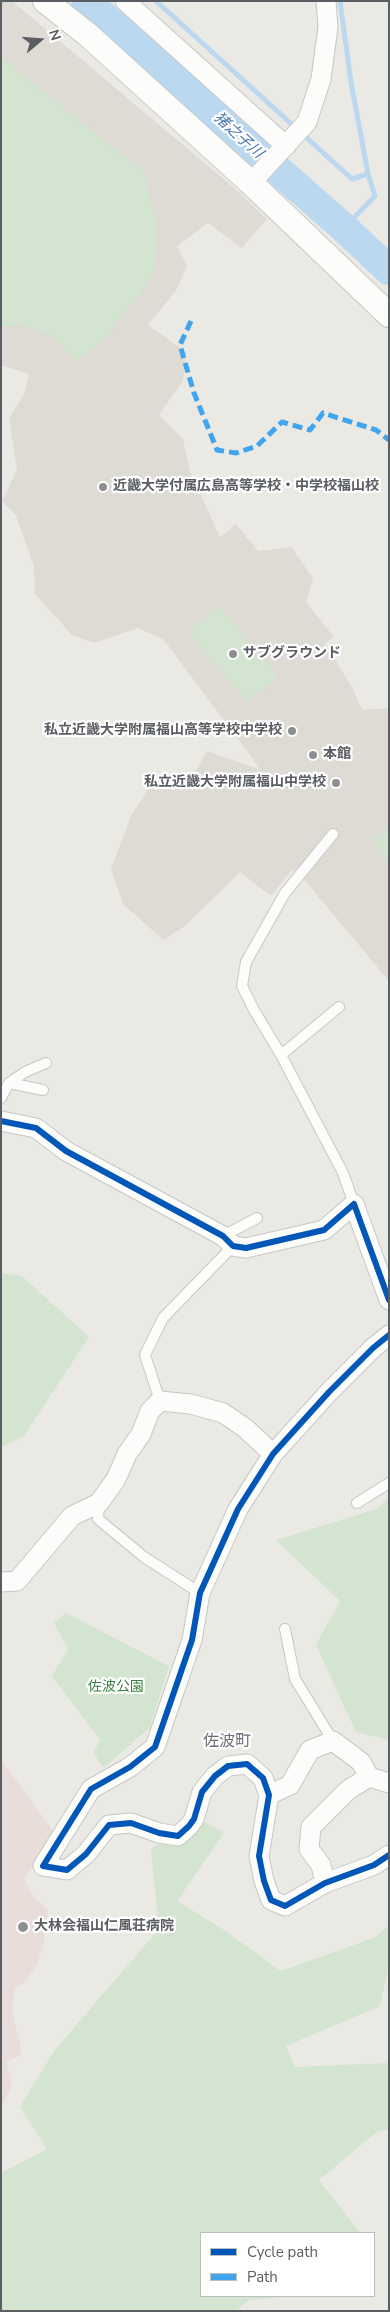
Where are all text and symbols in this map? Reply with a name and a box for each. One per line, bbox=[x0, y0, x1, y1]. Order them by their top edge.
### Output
north arrow bbox=[15, 15, 65, 65]
text: N bbox=[44, 27, 65, 43]
water label: 猪之子川 bbox=[210, 109, 266, 163]
place label: 近畿大学付属広島高等学校・中学校福山校 bbox=[113, 479, 379, 495]
marker: 近畿大学付属広島高等学校・中学校福山校 bbox=[97, 481, 109, 493]
place label: サブグラウンド bbox=[243, 646, 341, 662]
marker: サブグラウンド bbox=[227, 648, 239, 660]
place label: 私立近畿大学附属福山高等学校中学校 bbox=[44, 723, 282, 739]
marker: 私立近畿大学附属福山高等学校中学校 bbox=[286, 725, 298, 737]
place label: 本館 bbox=[323, 747, 351, 763]
marker: 本館 bbox=[307, 749, 319, 761]
place label: 私立近畿大学附属福山中学校 bbox=[144, 775, 326, 791]
marker: 私立近畿大学附属福山中学校 bbox=[330, 777, 342, 789]
park label: 佐波公園 bbox=[88, 1680, 144, 1696]
district label: 佐波町 bbox=[203, 1732, 251, 1752]
place label: 大林会福山仁風荘病院 bbox=[34, 1919, 174, 1935]
marker: 大林会福山仁風荘病院 bbox=[16, 1920, 30, 1934]
legend bbox=[200, 2232, 375, 2297]
text: Cycle path bbox=[247, 2242, 318, 2262]
text: Path bbox=[247, 2267, 278, 2287]

